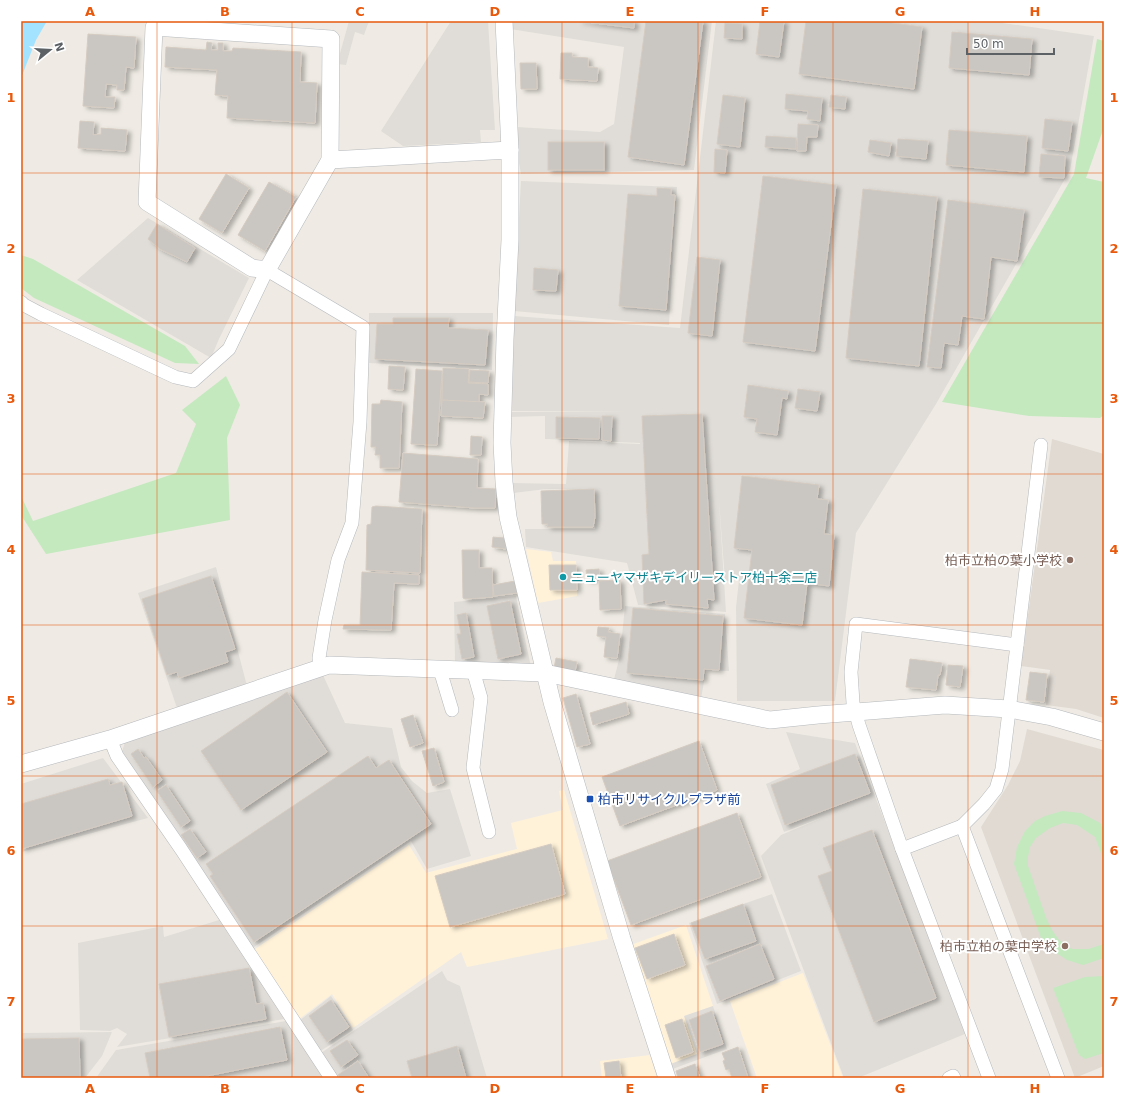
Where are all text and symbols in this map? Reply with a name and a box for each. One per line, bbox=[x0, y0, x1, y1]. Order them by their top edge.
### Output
text: A bbox=[85, 4, 95, 19]
text: B bbox=[220, 4, 230, 19]
text: C bbox=[355, 4, 365, 19]
text: D bbox=[490, 4, 501, 19]
text: E bbox=[626, 4, 634, 19]
text: F bbox=[761, 4, 769, 19]
text: G bbox=[895, 4, 905, 19]
text: H bbox=[1030, 4, 1040, 19]
north arrow bbox=[30, 30, 70, 70]
scale bar bbox=[967, 30, 1054, 56]
text: 50 m bbox=[973, 37, 1004, 51]
text: N bbox=[51, 41, 67, 53]
text: 1 bbox=[6, 90, 16, 105]
text: 1 bbox=[1109, 90, 1119, 105]
text: 2 bbox=[6, 241, 16, 256]
text: 2 bbox=[1109, 241, 1119, 256]
text: 3 bbox=[6, 391, 16, 406]
text: 3 bbox=[1109, 391, 1119, 406]
text: 4 bbox=[6, 542, 16, 557]
text: 4 bbox=[1109, 542, 1119, 557]
place label: 柏市立柏の葉小学校 bbox=[945, 553, 1062, 568]
marker: 柏市立柏の葉小学校 bbox=[1065, 555, 1075, 565]
place label: ニューヤマザキデイリーストア柏十余二店 bbox=[571, 570, 817, 585]
marker: ニューヤマザキデイリーストア柏十余二店 bbox=[558, 572, 568, 582]
text: 5 bbox=[6, 693, 16, 708]
text: 5 bbox=[1109, 693, 1119, 708]
place label: 柏市リサイクルプラザ前 bbox=[598, 792, 740, 807]
marker: 柏市リサイクルプラザ前 bbox=[585, 794, 595, 804]
text: 6 bbox=[6, 843, 16, 858]
text: 6 bbox=[1109, 843, 1119, 858]
place label: 柏市立柏の葉中学校 bbox=[940, 939, 1057, 954]
marker: 柏市立柏の葉中学校 bbox=[1060, 941, 1070, 951]
text: 7 bbox=[6, 994, 16, 1009]
text: 7 bbox=[1109, 994, 1119, 1009]
text: A bbox=[85, 1081, 95, 1096]
text: B bbox=[220, 1081, 230, 1096]
text: C bbox=[355, 1081, 365, 1096]
text: D bbox=[490, 1081, 501, 1096]
text: E bbox=[626, 1081, 634, 1096]
text: F bbox=[761, 1081, 769, 1096]
text: G bbox=[895, 1081, 905, 1096]
text: H bbox=[1030, 1081, 1040, 1096]

